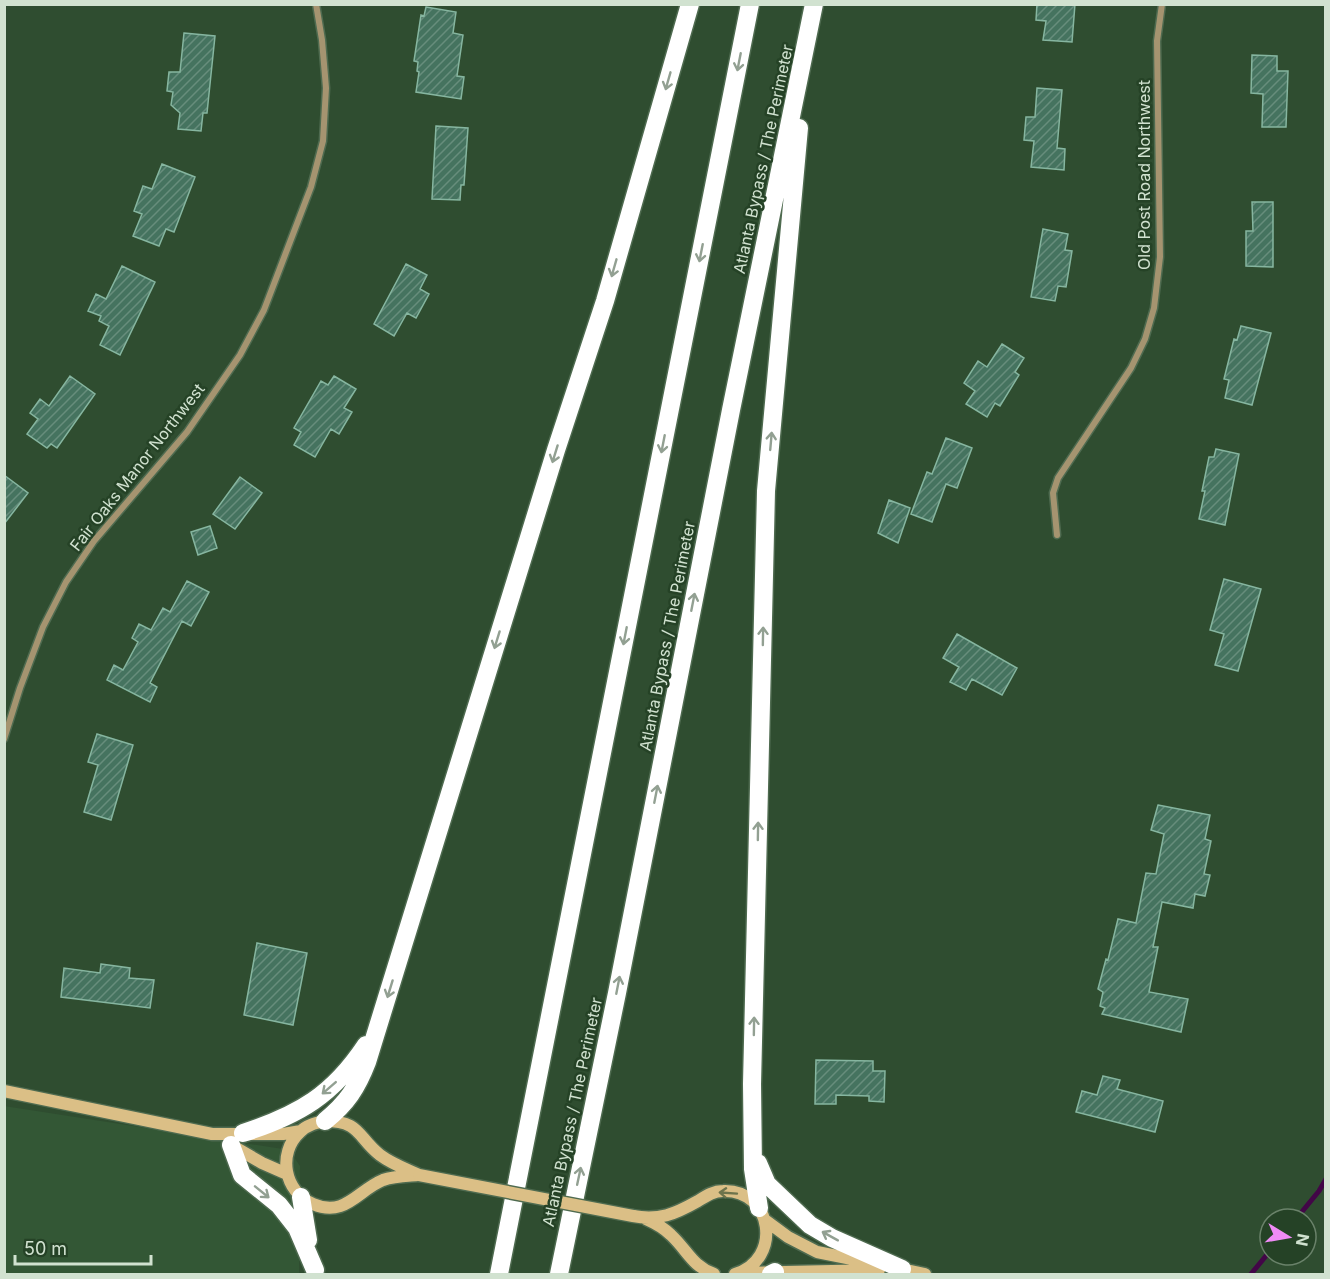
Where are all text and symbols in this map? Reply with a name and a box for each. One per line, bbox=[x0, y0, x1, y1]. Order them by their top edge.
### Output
street label: Atlanta Bypass / The Perimeter bbox=[729, 42, 797, 276]
one-way arrow bbox=[733, 52, 744, 71]
one-way arrow bbox=[662, 71, 673, 90]
street label: Old Post Road Northwest bbox=[1134, 80, 1154, 270]
one-way arrow bbox=[695, 243, 706, 262]
one-way arrow bbox=[608, 258, 619, 277]
street label: Fair Oaks Manor Northwest bbox=[65, 379, 209, 555]
one-way arrow bbox=[766, 432, 777, 452]
one-way arrow bbox=[657, 434, 668, 454]
one-way arrow bbox=[549, 444, 560, 463]
street label: Atlanta Bypass / The Perimeter bbox=[635, 519, 699, 753]
one-way arrow bbox=[688, 593, 699, 613]
one-way arrow bbox=[619, 625, 630, 645]
one-way arrow bbox=[757, 626, 769, 646]
one-way arrow bbox=[491, 630, 502, 649]
one-way arrow bbox=[651, 784, 662, 804]
one-way arrow bbox=[753, 821, 764, 841]
one-way arrow bbox=[613, 976, 624, 995]
one-way arrow bbox=[384, 979, 395, 998]
street label: Atlanta Bypass / The Perimeter bbox=[538, 995, 606, 1229]
one-way arrow bbox=[748, 1016, 759, 1036]
one-way arrow bbox=[322, 1081, 337, 1095]
one-way arrow bbox=[574, 1167, 585, 1186]
one-way arrow bbox=[254, 1185, 270, 1198]
one-way arrow bbox=[719, 1187, 738, 1198]
north arrow bbox=[1258, 1207, 1318, 1267]
scale bar bbox=[15, 1228, 152, 1266]
one-way arrow bbox=[822, 1230, 839, 1242]
text: N bbox=[1292, 1232, 1314, 1248]
text: 50 m bbox=[24, 1238, 67, 1259]

